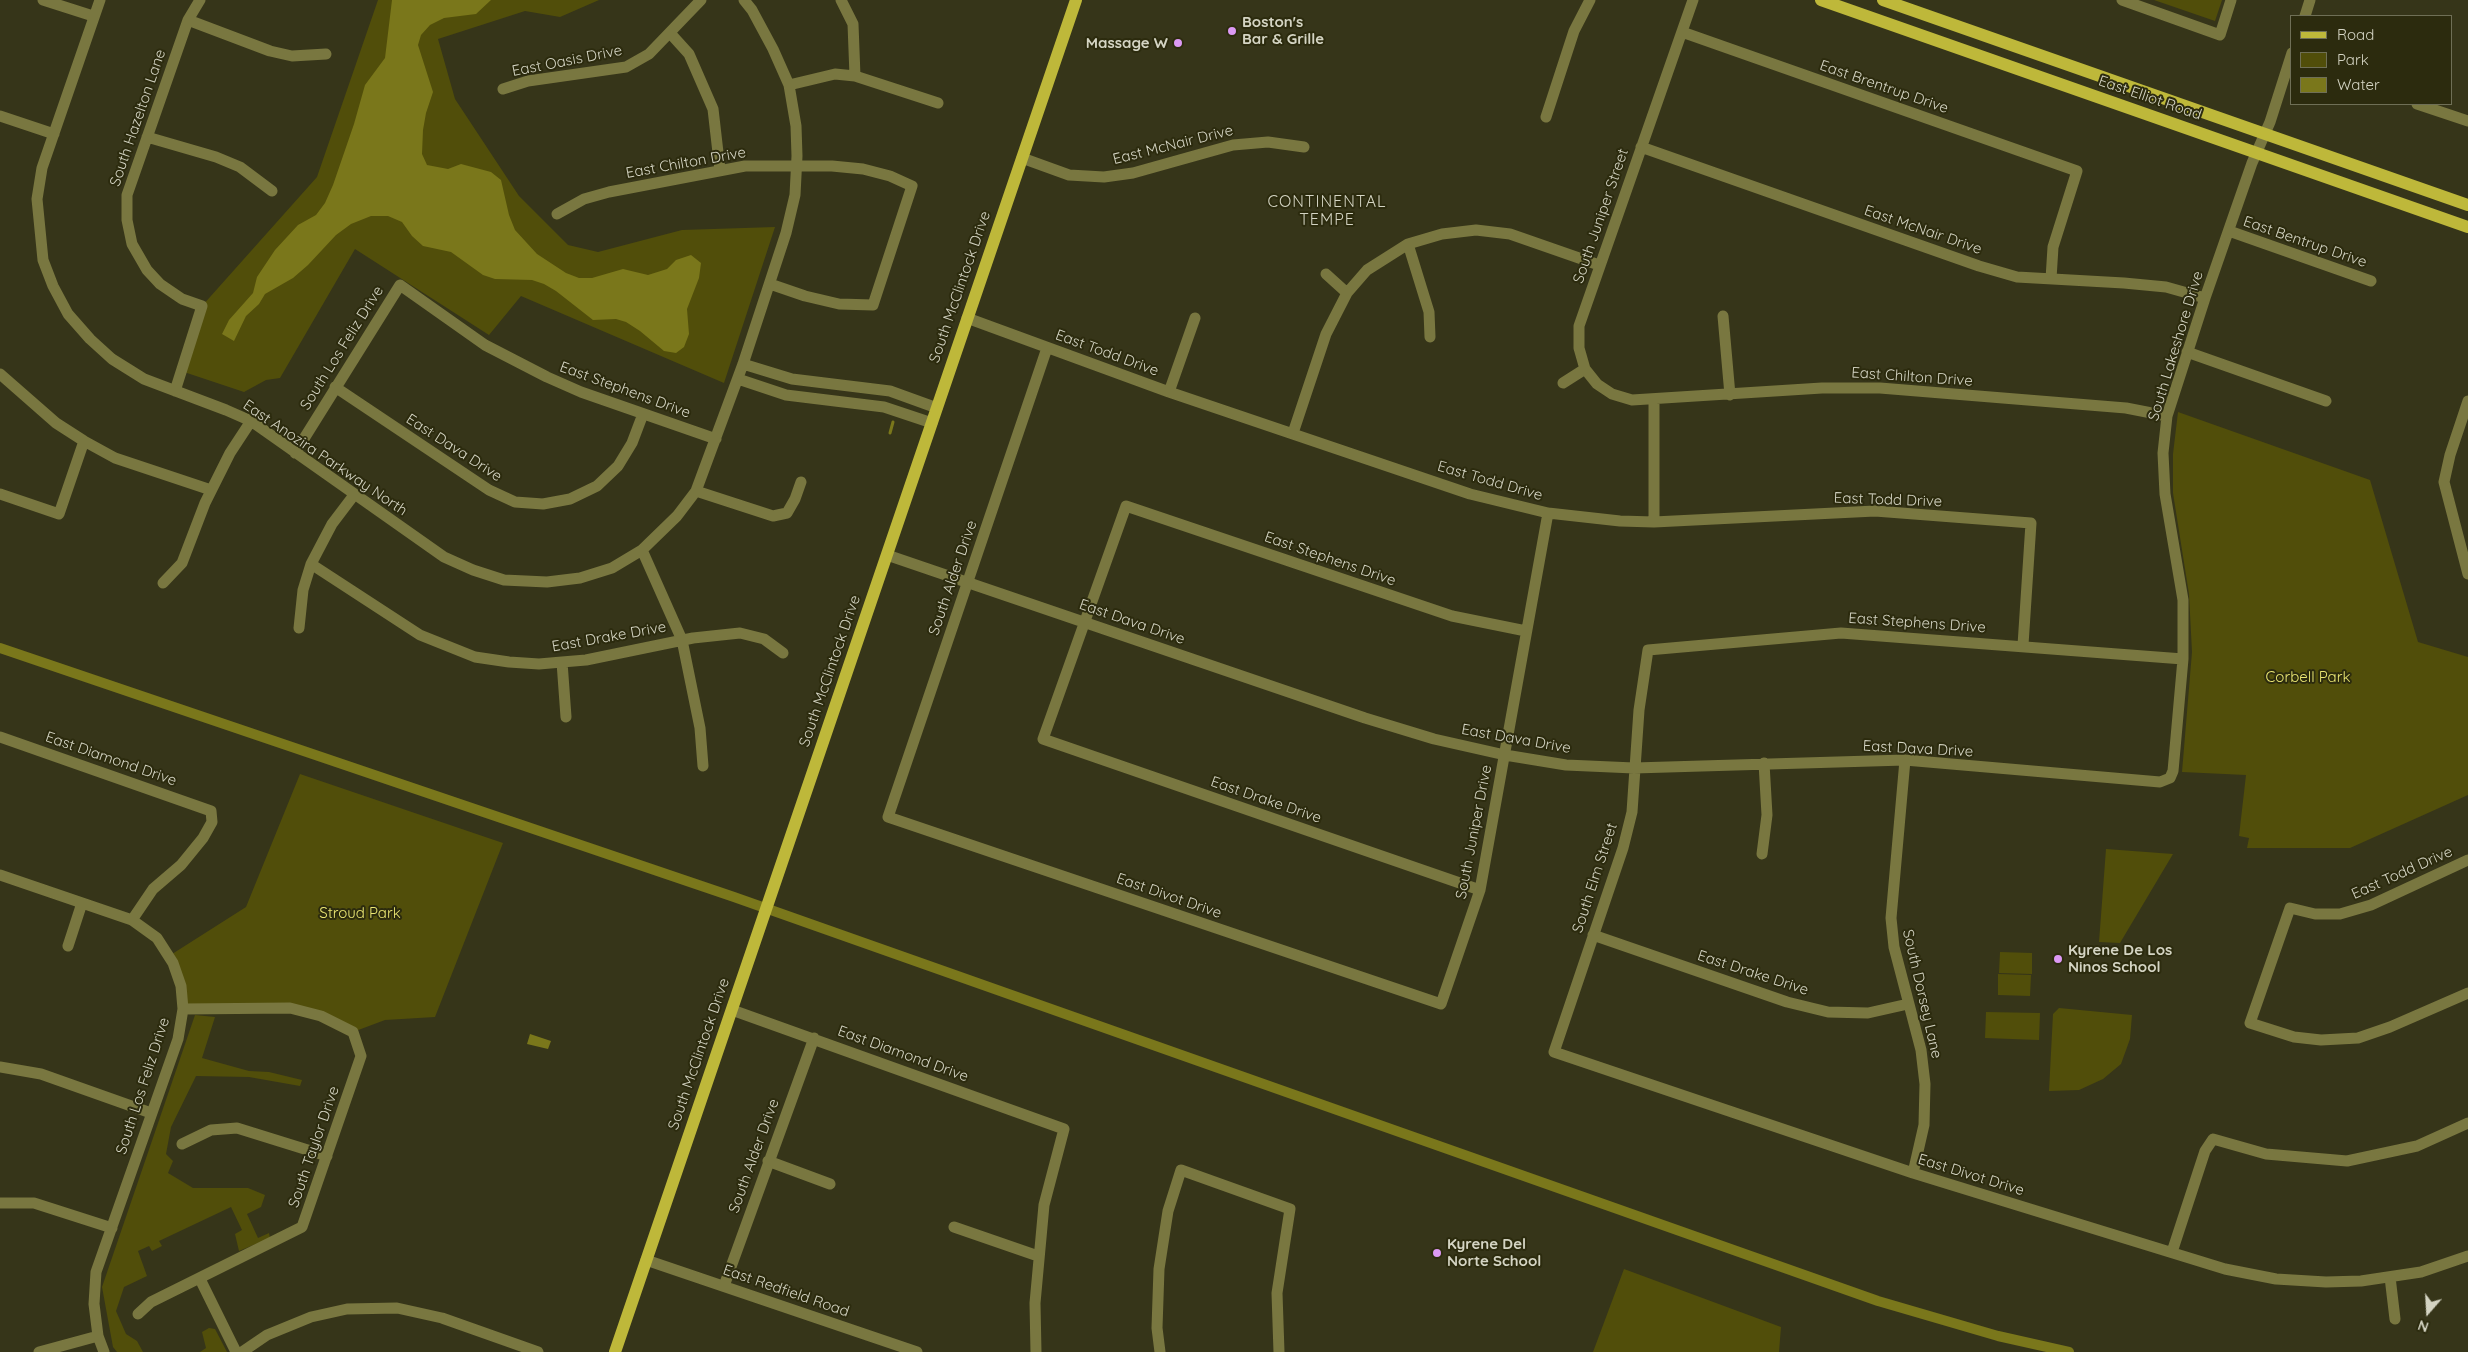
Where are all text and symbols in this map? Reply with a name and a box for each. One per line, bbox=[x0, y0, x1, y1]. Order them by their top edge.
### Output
place label: Boston's Bar & Grille bbox=[1242, 13, 1324, 48]
legend bbox=[2290, 15, 2453, 105]
marker: Boston's Bar & Grille bbox=[1226, 25, 1238, 37]
text: Road bbox=[2337, 25, 2374, 44]
place label: Massage W bbox=[1086, 34, 1168, 52]
marker: Massage W bbox=[1172, 37, 1184, 49]
street label: East Oasis Drive bbox=[510, 41, 624, 81]
street label: South Hazelton Lane bbox=[106, 47, 170, 189]
text: Park bbox=[2337, 50, 2369, 69]
street label: East Brentrup Drive bbox=[1817, 57, 1951, 117]
street label: East Elliot Road bbox=[2096, 72, 2204, 124]
text: Water bbox=[2337, 75, 2380, 94]
street label: East McNair Drive bbox=[1111, 121, 1235, 169]
street label: East Chilton Drive bbox=[625, 144, 747, 182]
street label: South Juniper Street bbox=[1570, 146, 1632, 286]
district label: CONTINENTAL TEMPE bbox=[1266, 192, 1388, 230]
street label: East McNair Drive bbox=[1862, 201, 1984, 259]
street label: South McClintock Drive bbox=[926, 209, 994, 365]
street label: East Bentrup Drive bbox=[2241, 212, 2369, 272]
street label: South Lakeshore Drive bbox=[2145, 269, 2207, 423]
street label: South Los Feliz Drive bbox=[297, 283, 387, 413]
street label: East Todd Drive bbox=[1053, 326, 1161, 380]
street label: East Stephens Drive bbox=[557, 358, 693, 422]
street label: East Chilton Drive bbox=[1851, 364, 1973, 390]
street label: East Anozira Parkway North bbox=[239, 396, 411, 520]
street label: East Dava Drive bbox=[403, 410, 505, 486]
street label: East Todd Drive bbox=[1435, 457, 1545, 505]
street label: East Todd Drive bbox=[1833, 489, 1943, 511]
street label: South Alder Drive bbox=[925, 518, 981, 638]
street label: East Stephens Drive bbox=[1262, 528, 1398, 590]
street label: South McClintock Drive bbox=[796, 593, 864, 749]
street label: East Dava Drive bbox=[1077, 595, 1187, 649]
street label: East Stephens Drive bbox=[1848, 609, 1986, 637]
street label: East Drake Drive bbox=[550, 618, 668, 656]
park label: Corbell Park bbox=[2266, 668, 2350, 686]
street label: East Dava Drive bbox=[1460, 721, 1572, 757]
street label: East Diamond Drive bbox=[43, 728, 179, 790]
street label: East Dava Drive bbox=[1862, 737, 1974, 761]
street label: South Juniper Drive bbox=[1452, 763, 1496, 901]
street label: East Drake Drive bbox=[1208, 773, 1324, 827]
street label: South Elm Street bbox=[1569, 821, 1621, 935]
street label: East Todd Drive bbox=[2349, 843, 2455, 903]
street label: East Divot Drive bbox=[1114, 870, 1224, 922]
park label: Stroud Park bbox=[319, 904, 401, 922]
street label: South Dorsey Lane bbox=[1898, 928, 1946, 1060]
place label: Kyrene De Los Ninos School bbox=[2068, 941, 2172, 976]
street label: East Drake Drive bbox=[1695, 947, 1811, 999]
marker: Kyrene De Los Ninos School bbox=[2052, 953, 2064, 965]
street label: South McClintock Drive bbox=[665, 976, 733, 1132]
street label: South Los Feliz Drive bbox=[112, 1015, 174, 1157]
street label: East Diamond Drive bbox=[835, 1022, 971, 1086]
street label: South Taylor Drive bbox=[285, 1084, 343, 1210]
street label: South Alder Drive bbox=[725, 1096, 783, 1216]
street label: East Divot Drive bbox=[1916, 1150, 2026, 1200]
place label: Kyrene Del Norte School bbox=[1447, 1235, 1541, 1270]
marker: Kyrene Del Norte School bbox=[1431, 1247, 1443, 1259]
street label: East Redfield Road bbox=[721, 1261, 851, 1321]
north arrow bbox=[2403, 1287, 2453, 1337]
text: N bbox=[2415, 1316, 2431, 1336]

